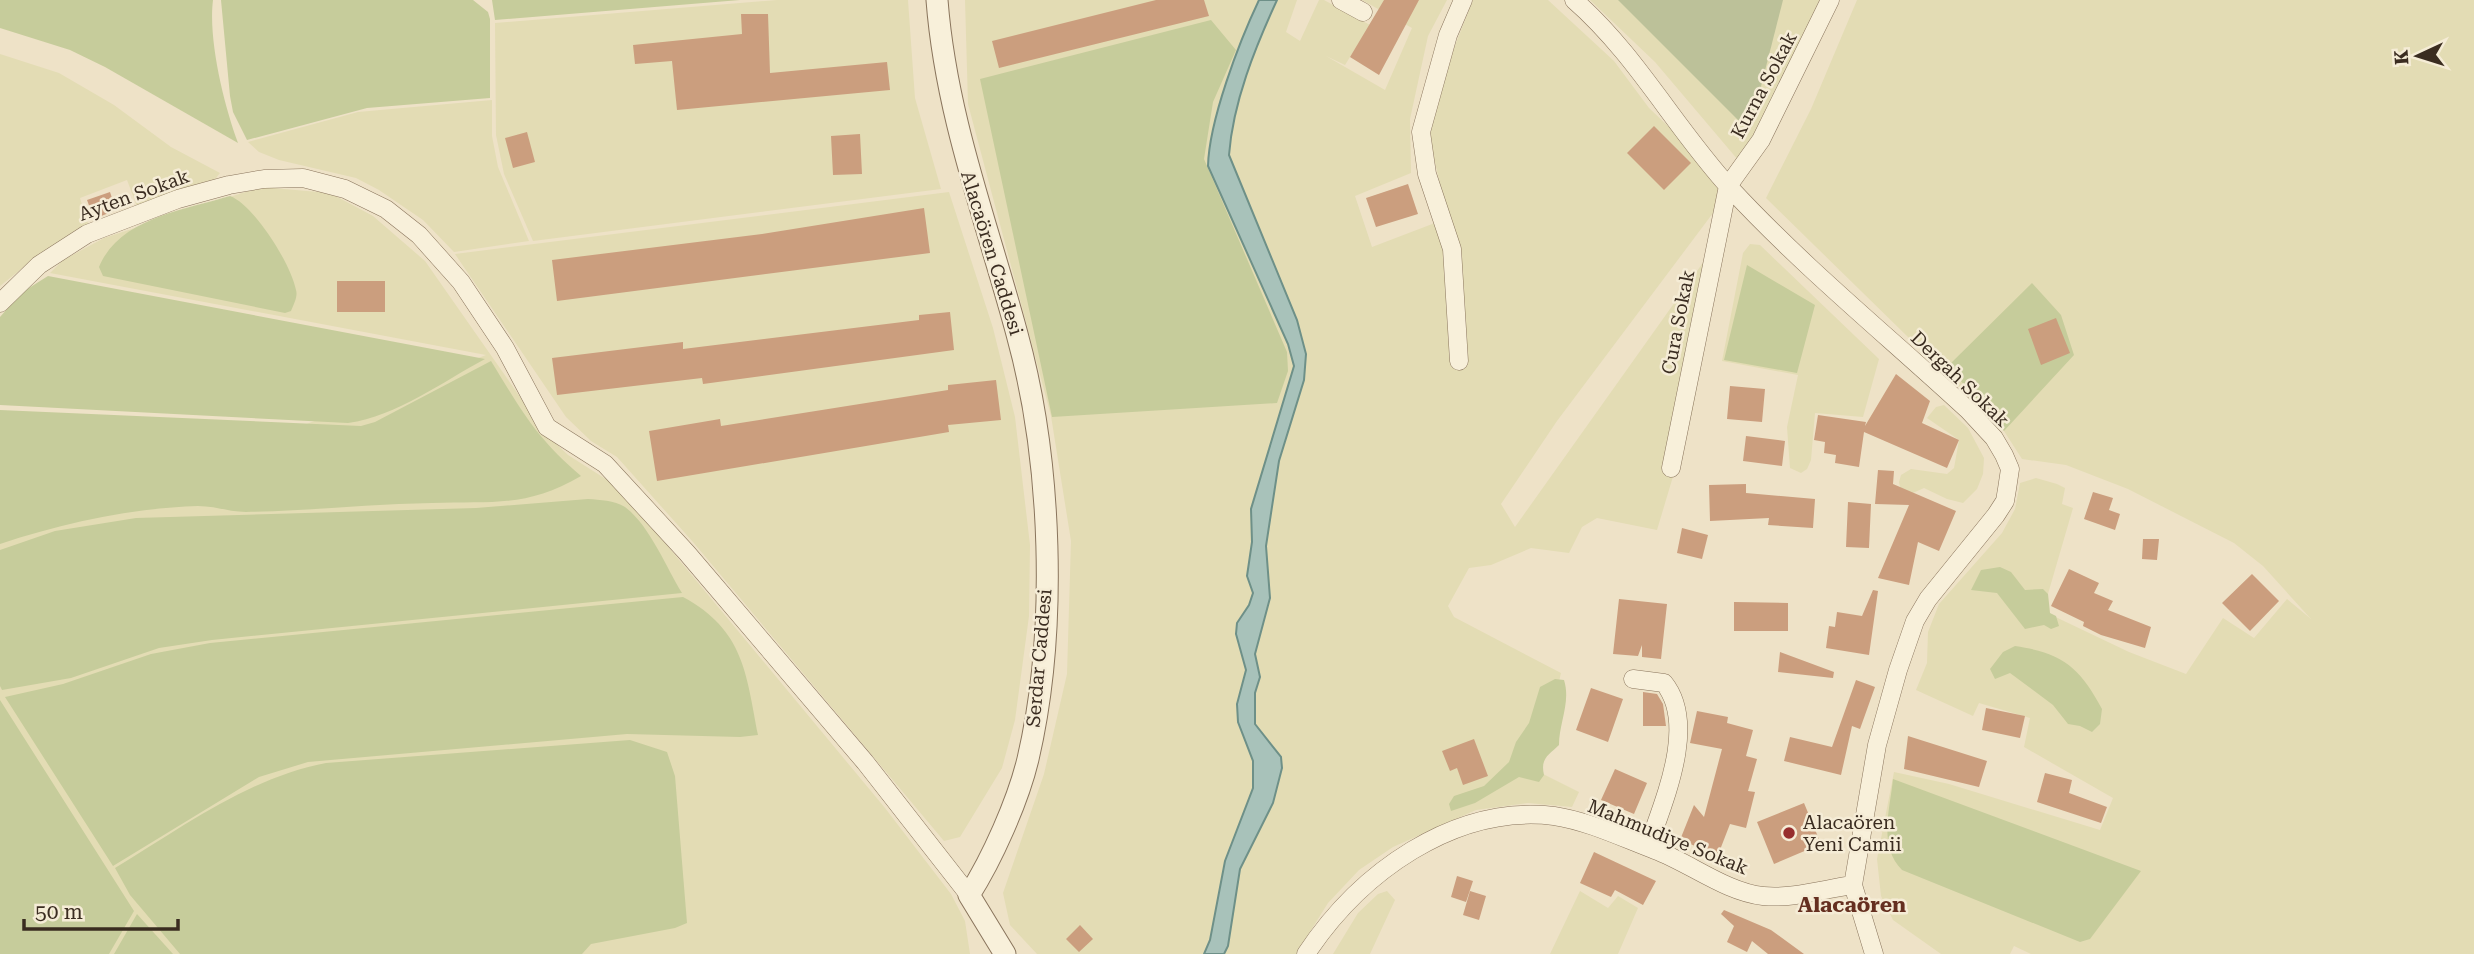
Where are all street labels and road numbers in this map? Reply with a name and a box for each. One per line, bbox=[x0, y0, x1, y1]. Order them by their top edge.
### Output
street label: Kurna Sokak bbox=[1726, 28, 1802, 142]
street label: Ayten Sokak bbox=[75, 164, 193, 226]
street label: Alacaören Caddesi bbox=[956, 168, 1028, 338]
street label: Cura Sokak bbox=[1657, 268, 1699, 376]
street label: Dergah Sokak bbox=[1906, 326, 2014, 432]
street label: Serdar Caddesi bbox=[1021, 588, 1057, 728]
street label: Mahmudiye Sokak bbox=[1584, 794, 1752, 880]

